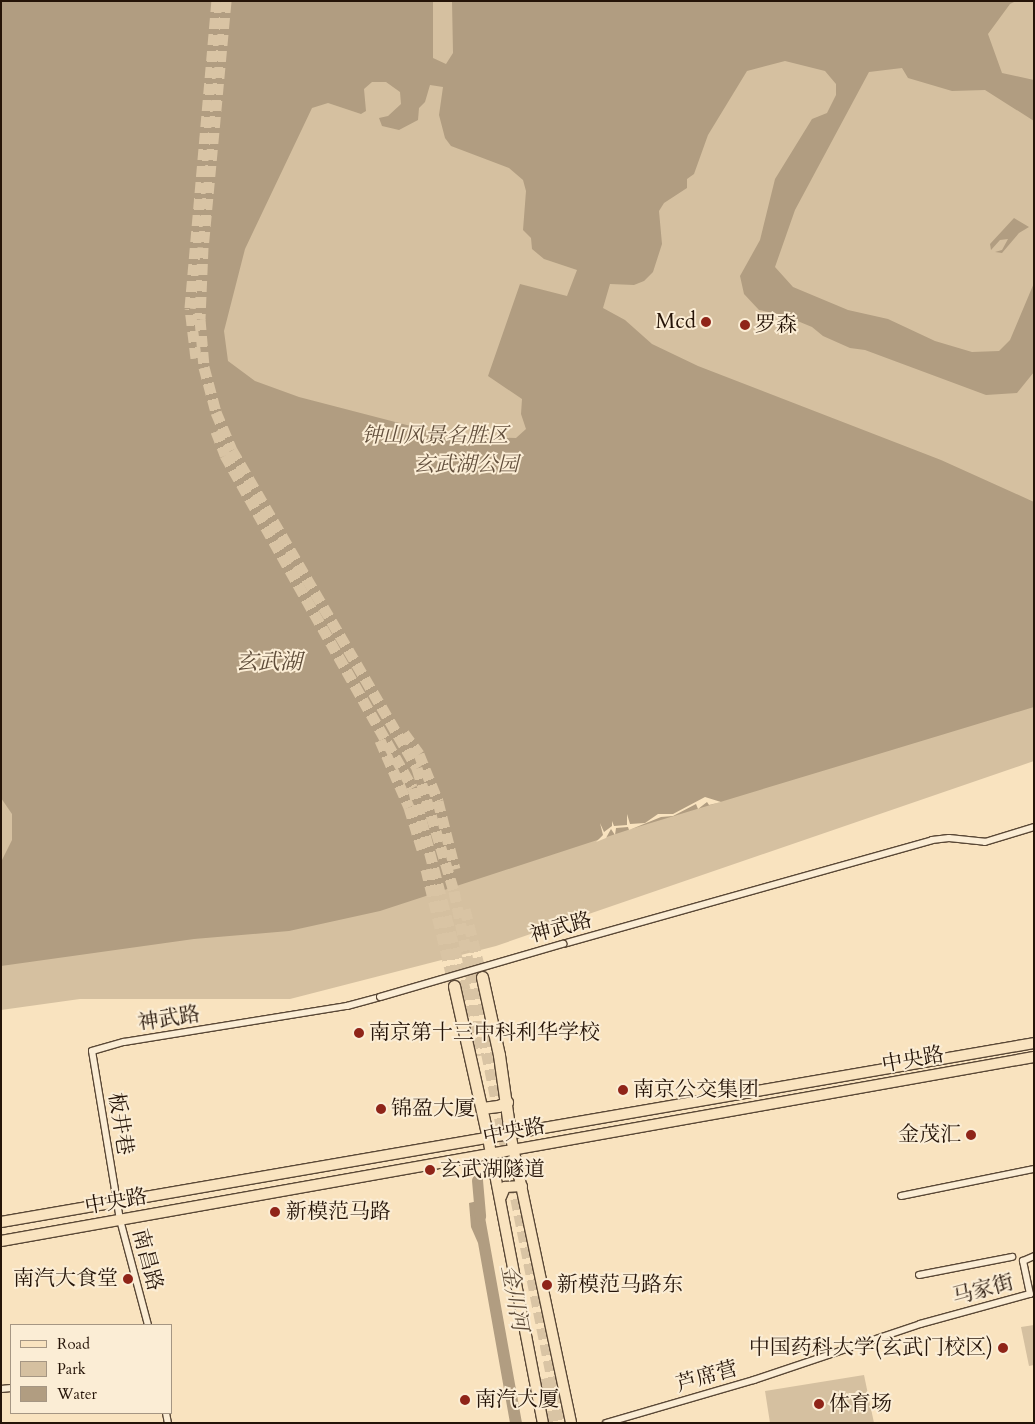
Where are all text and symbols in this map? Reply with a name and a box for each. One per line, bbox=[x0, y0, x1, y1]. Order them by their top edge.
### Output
place label: Mcd bbox=[655, 309, 696, 335]
place label: 罗森 bbox=[755, 312, 797, 338]
marker: Mcd bbox=[700, 316, 712, 328]
marker: 罗森 bbox=[739, 319, 751, 331]
park label: 钟山风景名胜区 bbox=[362, 423, 508, 449]
park label: 玄武湖公园 bbox=[414, 452, 518, 478]
water label: 玄武湖 bbox=[236, 650, 302, 676]
street label: 神武路 bbox=[527, 908, 595, 948]
street label: 神武路 bbox=[136, 1002, 202, 1036]
place label: 南京第十三中科利华学校 bbox=[369, 1020, 600, 1046]
marker: 南京第十三中科利华学校 bbox=[353, 1027, 365, 1039]
street label: 中央路 bbox=[880, 1042, 946, 1078]
place label: 南京公交集团 bbox=[633, 1077, 759, 1103]
marker: 南京公交集团 bbox=[617, 1084, 629, 1096]
street label: 板井巷 bbox=[103, 1091, 137, 1157]
place label: 锦盈大厦 bbox=[391, 1096, 475, 1122]
marker: 锦盈大厦 bbox=[375, 1103, 387, 1115]
street label: 中央路 bbox=[481, 1114, 547, 1150]
place label: 金茂汇 bbox=[898, 1122, 961, 1148]
marker: 金茂汇 bbox=[965, 1129, 977, 1141]
place label: 玄武湖隧道 bbox=[440, 1157, 545, 1183]
marker: 玄武湖隧道 bbox=[424, 1164, 436, 1176]
street label: 中央路 bbox=[83, 1184, 149, 1220]
place label: 新模范马路 bbox=[286, 1199, 391, 1225]
marker: 新模范马路 bbox=[268, 1205, 282, 1219]
street label: 南昌路 bbox=[127, 1226, 167, 1294]
water label: 金川河 bbox=[495, 1263, 533, 1333]
place label: 南汽大食堂 bbox=[13, 1266, 118, 1292]
street label: 马家街 bbox=[949, 1270, 1017, 1310]
place label: 新模范马路东 bbox=[557, 1272, 683, 1298]
marker: 南汽大食堂 bbox=[122, 1273, 134, 1285]
marker: 新模范马路东 bbox=[541, 1279, 553, 1291]
legend bbox=[10, 1324, 172, 1414]
text: Road bbox=[57, 1334, 90, 1354]
place label: 中国药科大学(玄武门校区) bbox=[749, 1335, 993, 1361]
marker: 中国药科大学(玄武门校区) bbox=[997, 1342, 1009, 1354]
street label: 芦席营 bbox=[673, 1356, 741, 1398]
text: Park bbox=[57, 1359, 86, 1379]
text: Water bbox=[57, 1384, 97, 1404]
place label: 南汽大厦 bbox=[475, 1387, 559, 1413]
place label: 体育场 bbox=[829, 1391, 892, 1417]
marker: 南汽大厦 bbox=[459, 1394, 471, 1406]
marker: 体育场 bbox=[813, 1398, 825, 1410]

